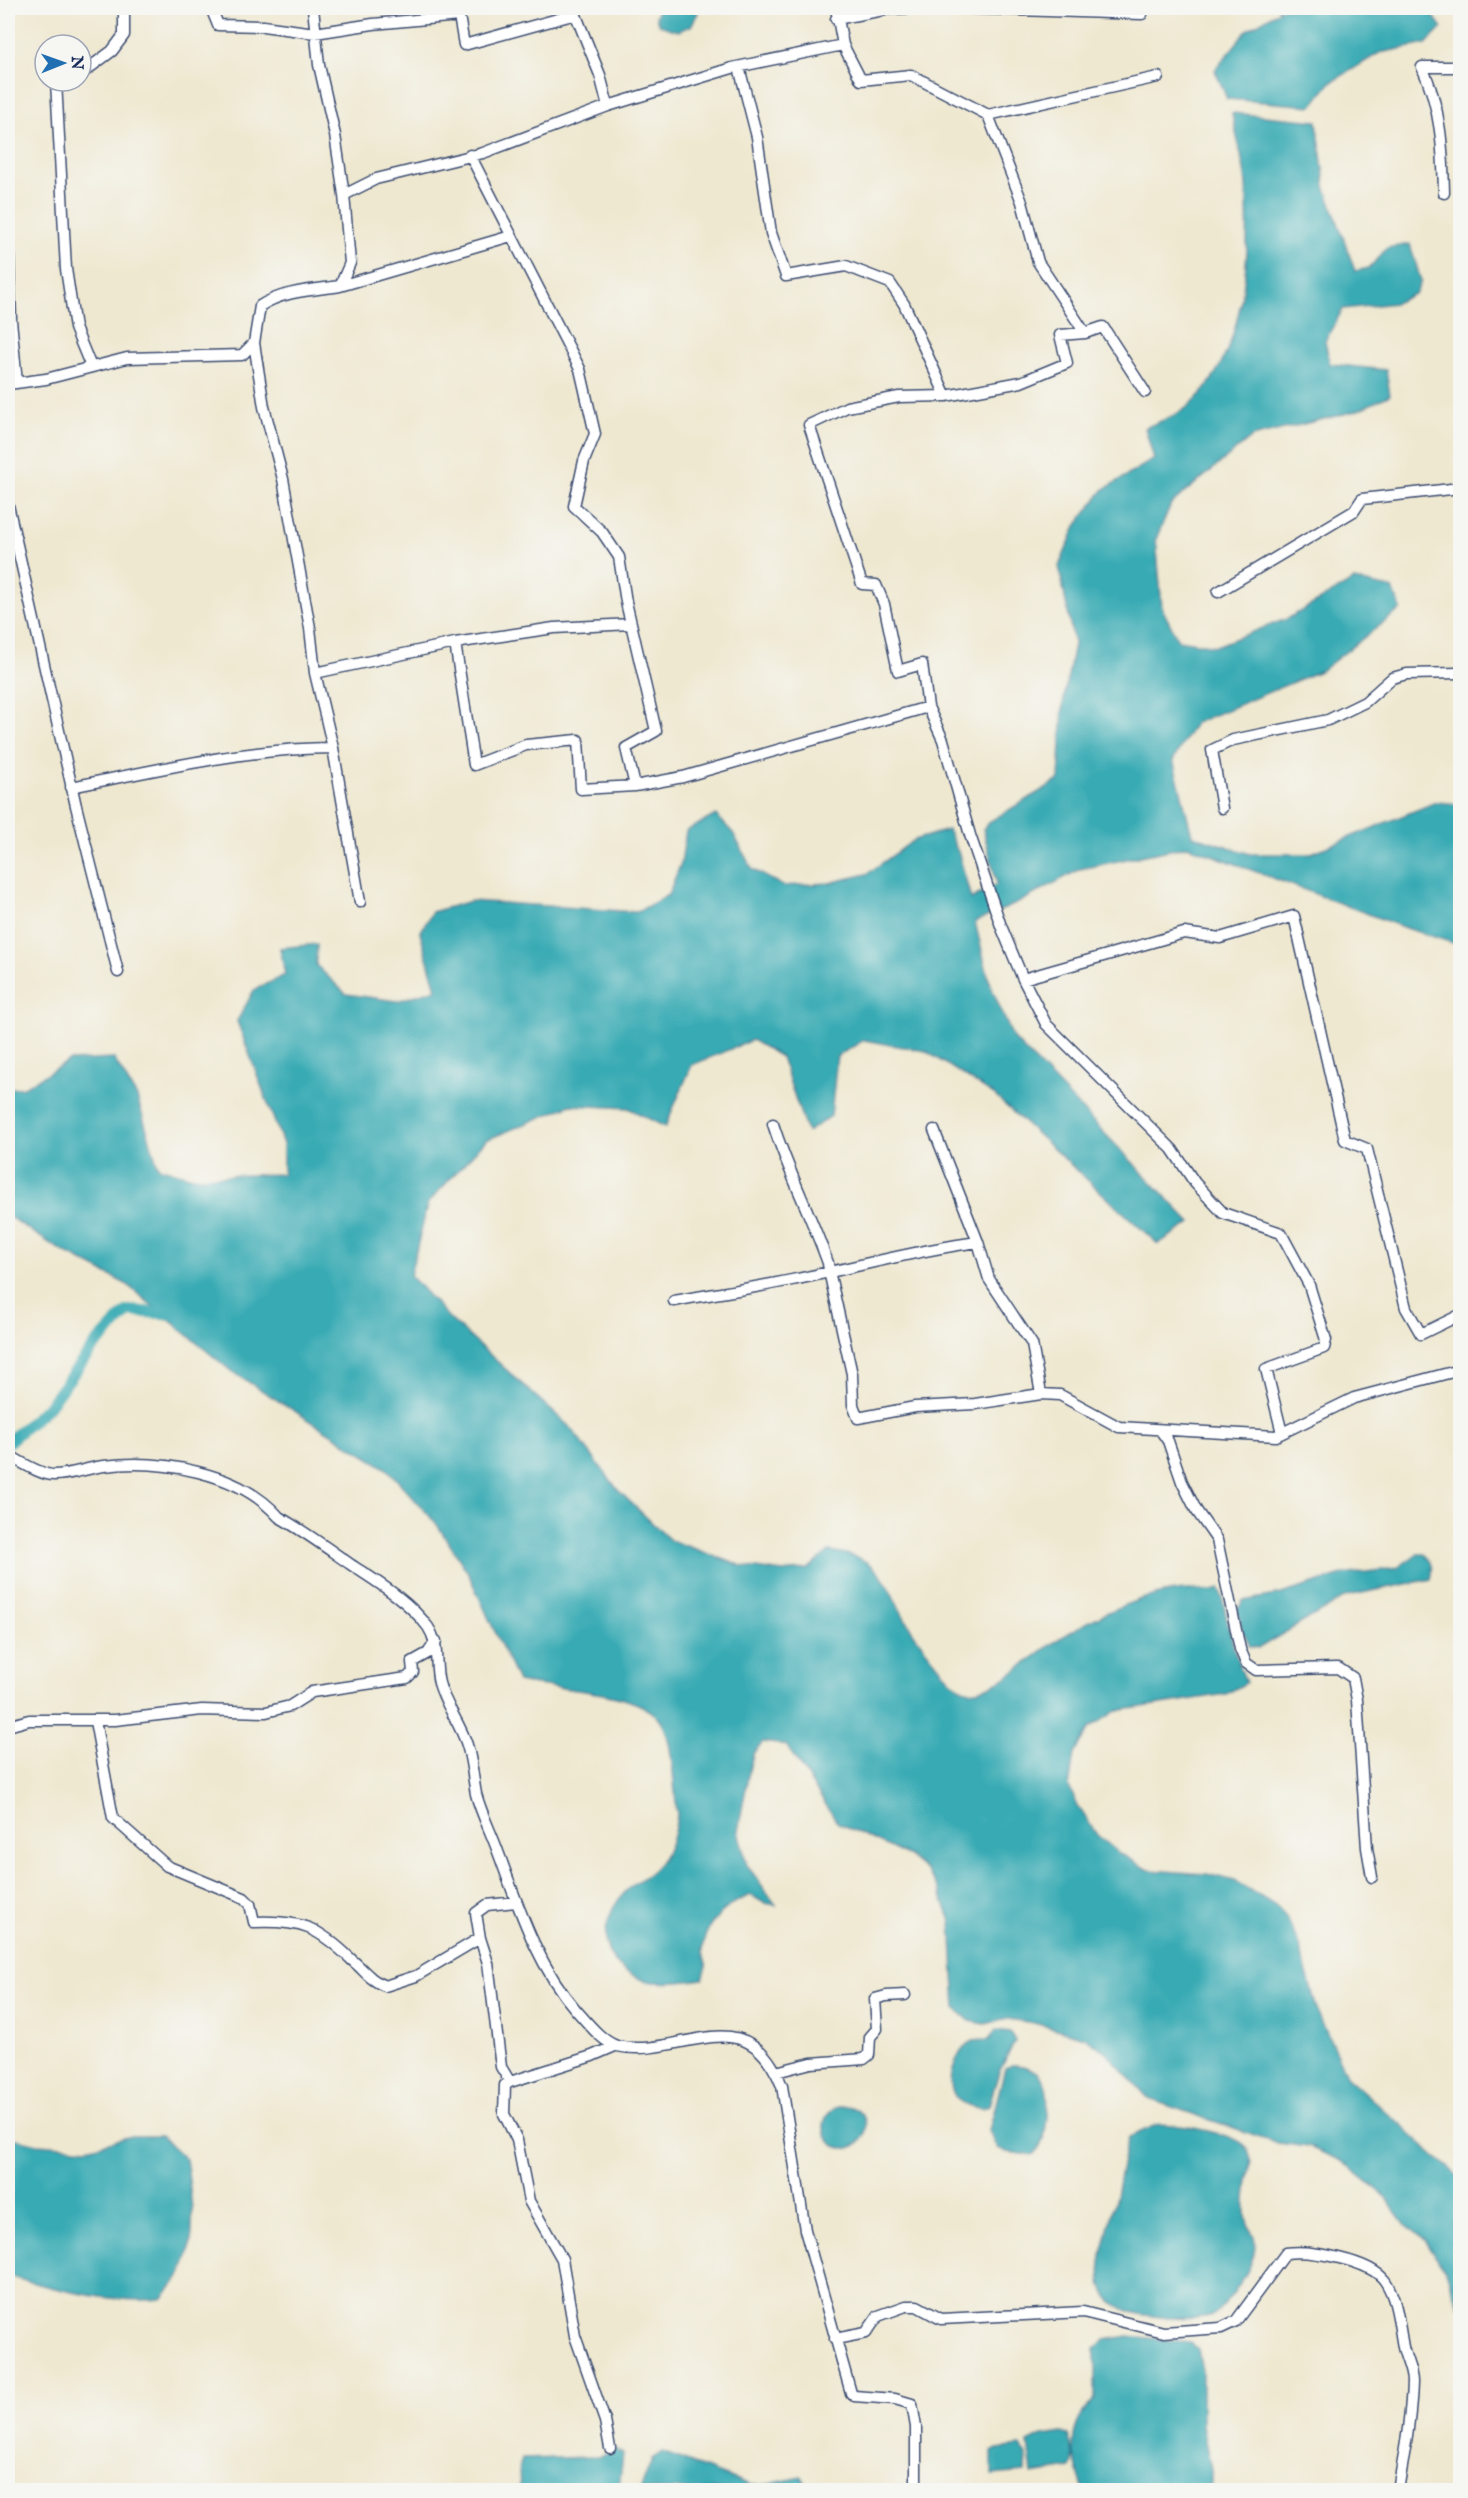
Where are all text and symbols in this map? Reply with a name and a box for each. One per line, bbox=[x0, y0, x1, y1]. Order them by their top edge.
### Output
north arrow bbox=[33, 33, 93, 93]
text: N bbox=[66, 55, 86, 70]

